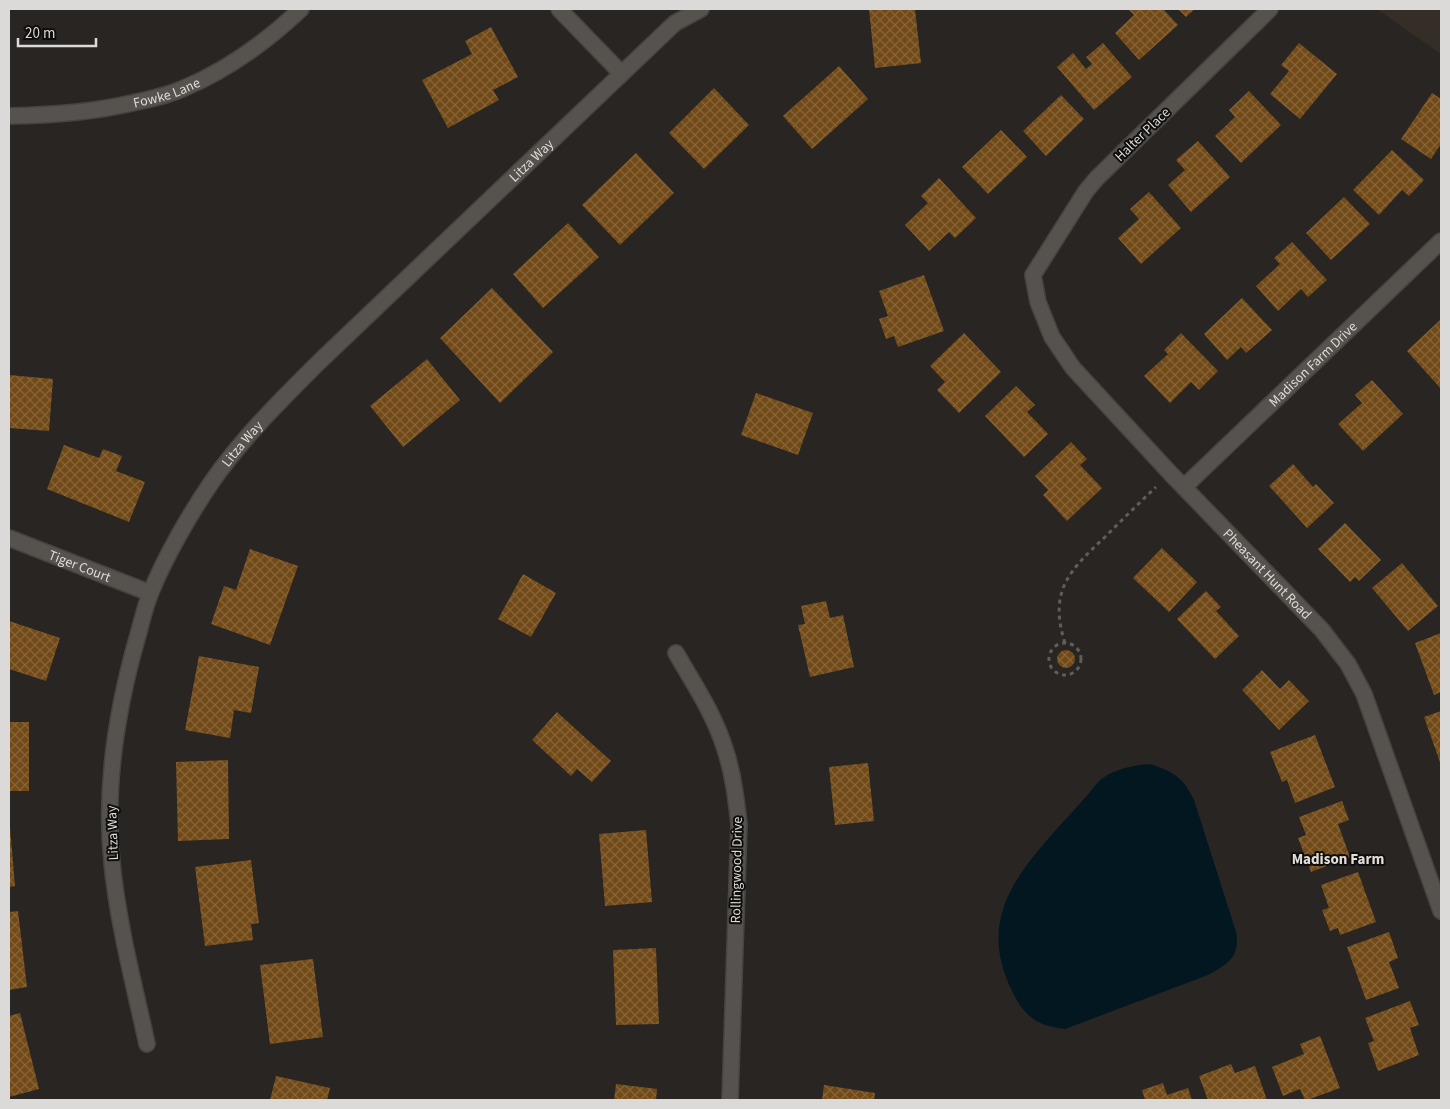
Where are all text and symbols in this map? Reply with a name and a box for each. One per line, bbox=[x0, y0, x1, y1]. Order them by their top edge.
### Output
scale bar bbox=[18, 15, 95, 47]
text: 20 m bbox=[25, 23, 55, 44]
street label: Fowke Lane bbox=[131, 73, 204, 114]
street label: Halter Place bbox=[1110, 103, 1175, 166]
street label: Litza Way bbox=[505, 134, 559, 187]
street label: Madison Farm Drive bbox=[1265, 317, 1362, 412]
street label: Litza Way bbox=[217, 416, 268, 471]
street label: Pheasant Hunt Road bbox=[1218, 525, 1316, 624]
street label: Tiger Court bbox=[45, 545, 114, 588]
street label: Litza Way bbox=[102, 805, 124, 861]
street label: Rollingwood Drive bbox=[726, 816, 748, 924]
district label: Madison Farm bbox=[1292, 849, 1384, 870]

